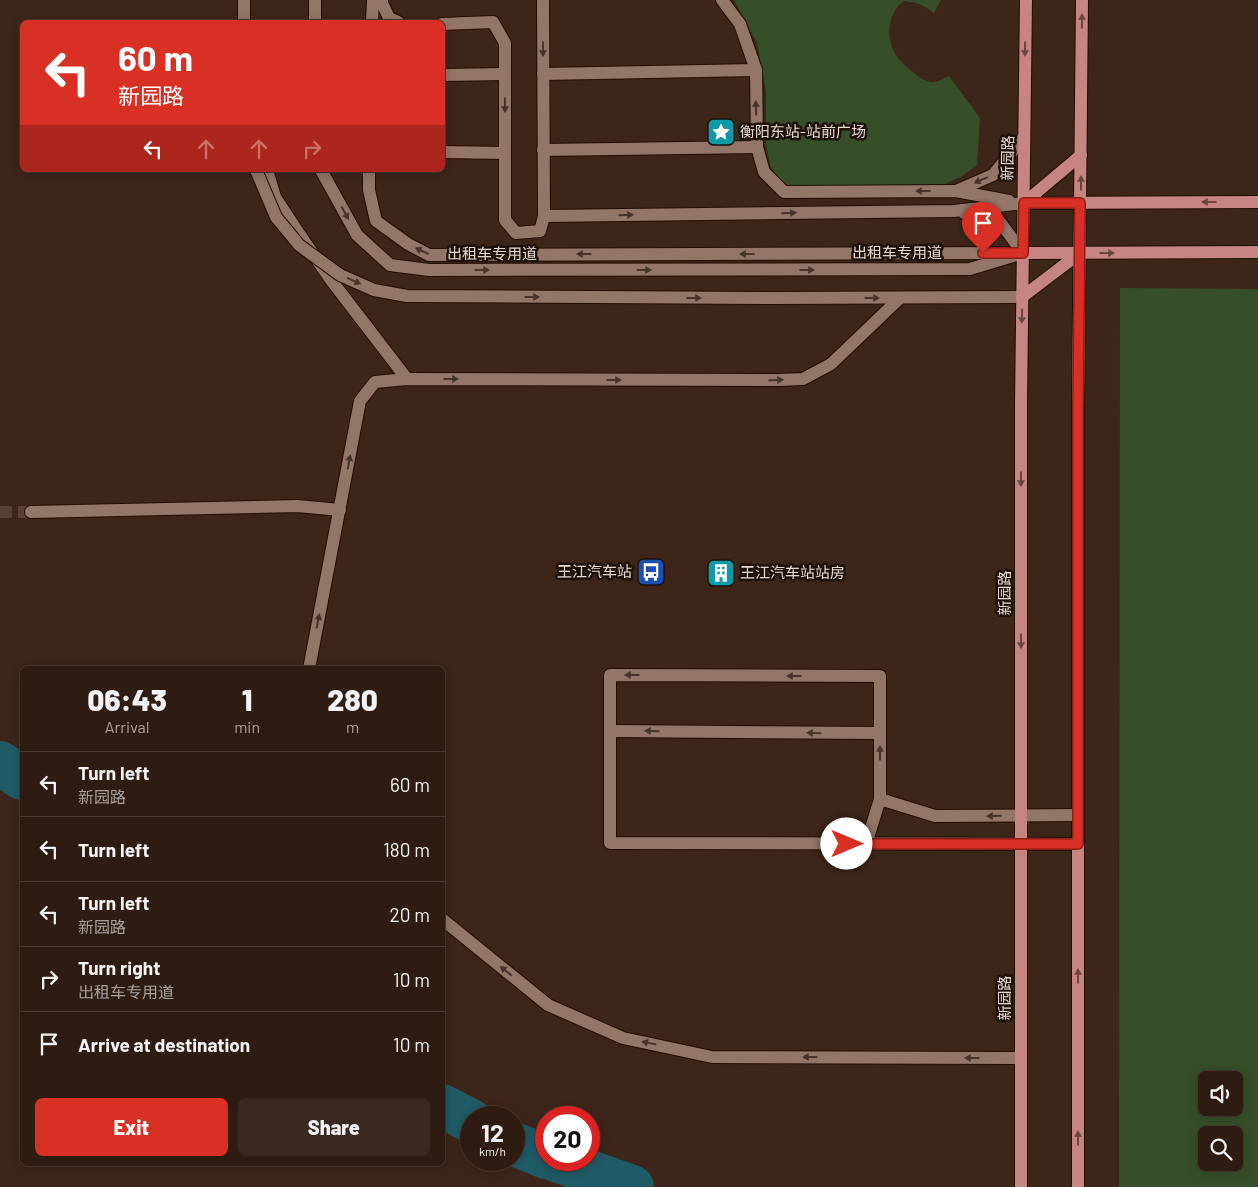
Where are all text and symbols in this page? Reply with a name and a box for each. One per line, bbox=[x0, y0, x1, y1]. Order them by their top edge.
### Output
one-way arrow bbox=[1078, 13, 1086, 29]
text: 60 m bbox=[118, 36, 193, 78]
icon: left bbox=[35, 40, 100, 105]
one-way arrow bbox=[539, 41, 547, 57]
one-way arrow bbox=[1021, 41, 1029, 57]
text: 新园路 bbox=[118, 82, 184, 108]
one-way arrow bbox=[501, 97, 509, 113]
one-way arrow bbox=[752, 100, 760, 116]
place icon: 衡阳东站-站前广场 bbox=[706, 117, 736, 147]
place label: 衡阳东站-站前广场 bbox=[740, 122, 866, 140]
icon: left bbox=[139, 135, 167, 163]
icon: ahead bbox=[192, 135, 220, 163]
icon: ahead bbox=[245, 135, 273, 163]
icon: right bbox=[298, 135, 326, 163]
street label: 新园路 bbox=[998, 135, 1016, 181]
one-way arrow bbox=[1077, 175, 1085, 191]
one-way arrow bbox=[974, 177, 988, 185]
one-way arrow bbox=[915, 187, 931, 195]
one-way arrow bbox=[1201, 198, 1217, 206]
pin bbox=[962, 202, 1004, 253]
one-way arrow bbox=[341, 205, 349, 220]
one-way arrow bbox=[781, 209, 797, 217]
icon: arrive bbox=[969, 209, 997, 237]
one-way arrow bbox=[618, 211, 634, 219]
street label: 出租车专用道 bbox=[852, 243, 942, 261]
street label: 出租车专用道 bbox=[447, 244, 537, 262]
one-way arrow bbox=[415, 247, 430, 256]
one-way arrow bbox=[1099, 249, 1115, 257]
one-way arrow bbox=[576, 250, 592, 258]
one-way arrow bbox=[738, 250, 754, 258]
one-way arrow bbox=[474, 266, 490, 274]
one-way arrow bbox=[637, 266, 653, 274]
one-way arrow bbox=[799, 266, 815, 274]
one-way arrow bbox=[347, 278, 361, 286]
one-way arrow bbox=[524, 293, 540, 301]
one-way arrow bbox=[687, 294, 703, 302]
one-way arrow bbox=[864, 294, 880, 302]
one-way arrow bbox=[1018, 308, 1026, 324]
one-way arrow bbox=[443, 375, 459, 383]
one-way arrow bbox=[606, 376, 622, 384]
one-way arrow bbox=[768, 376, 784, 384]
one-way arrow bbox=[345, 453, 353, 469]
one-way arrow bbox=[1017, 471, 1025, 487]
bus stop icon: 王江汽车站 bbox=[636, 557, 666, 587]
building icon: 王江汽车站站房 bbox=[706, 558, 736, 588]
place label: 王江汽车站 bbox=[557, 562, 632, 580]
place label: 王江汽车站站房 bbox=[740, 563, 845, 581]
street label: 新园路 bbox=[995, 570, 1013, 616]
one-way arrow bbox=[315, 612, 323, 628]
one-way arrow bbox=[1017, 633, 1025, 649]
one-way arrow bbox=[624, 671, 640, 679]
one-way arrow bbox=[786, 672, 802, 680]
text: 06:43 bbox=[87, 681, 167, 717]
text: 1 bbox=[242, 681, 252, 717]
text: 280 bbox=[327, 681, 378, 717]
text: Arrival bbox=[105, 717, 149, 736]
text: min bbox=[234, 717, 260, 736]
text: m bbox=[346, 717, 359, 736]
one-way arrow bbox=[643, 727, 659, 735]
one-way arrow bbox=[806, 729, 822, 737]
one-way arrow bbox=[876, 745, 884, 761]
text: Turn left bbox=[78, 761, 149, 784]
icon: left bbox=[35, 770, 63, 798]
text: 60 m bbox=[390, 773, 430, 796]
text: 新园路 bbox=[78, 787, 126, 806]
one-way arrow bbox=[986, 812, 1002, 820]
position arrow bbox=[820, 817, 872, 869]
icon: left bbox=[35, 835, 63, 863]
text: Turn left bbox=[78, 838, 149, 861]
text: 180 m bbox=[383, 838, 430, 861]
text: Turn left bbox=[78, 891, 149, 914]
icon: left bbox=[35, 900, 63, 928]
text: 20 m bbox=[390, 903, 430, 926]
text: 新园路 bbox=[78, 917, 126, 936]
text: Turn right bbox=[78, 956, 160, 979]
icon: right bbox=[35, 965, 63, 993]
one-way arrow bbox=[500, 965, 513, 976]
one-way arrow bbox=[1074, 967, 1082, 983]
text: 10 m bbox=[393, 968, 430, 991]
street label: 新园路 bbox=[995, 975, 1013, 1021]
text: 出租车专用道 bbox=[78, 982, 174, 1001]
icon: arrive bbox=[35, 1030, 63, 1058]
text: Arrive at destination bbox=[78, 1033, 250, 1056]
text: 10 m bbox=[393, 1033, 430, 1056]
one-way arrow bbox=[640, 1039, 656, 1047]
one-way arrow bbox=[802, 1053, 818, 1061]
one-way arrow bbox=[964, 1054, 980, 1062]
map controls bbox=[1198, 1071, 1243, 1171]
button: sound bbox=[1198, 1071, 1243, 1116]
button: Exit bbox=[35, 1098, 228, 1156]
button: Share bbox=[238, 1098, 430, 1156]
speed limit sign: 20 bbox=[535, 1106, 600, 1171]
text: 12 bbox=[481, 1117, 504, 1147]
button: search bbox=[1198, 1126, 1243, 1171]
one-way arrow bbox=[1074, 1130, 1082, 1146]
text: km/h bbox=[479, 1144, 506, 1158]

